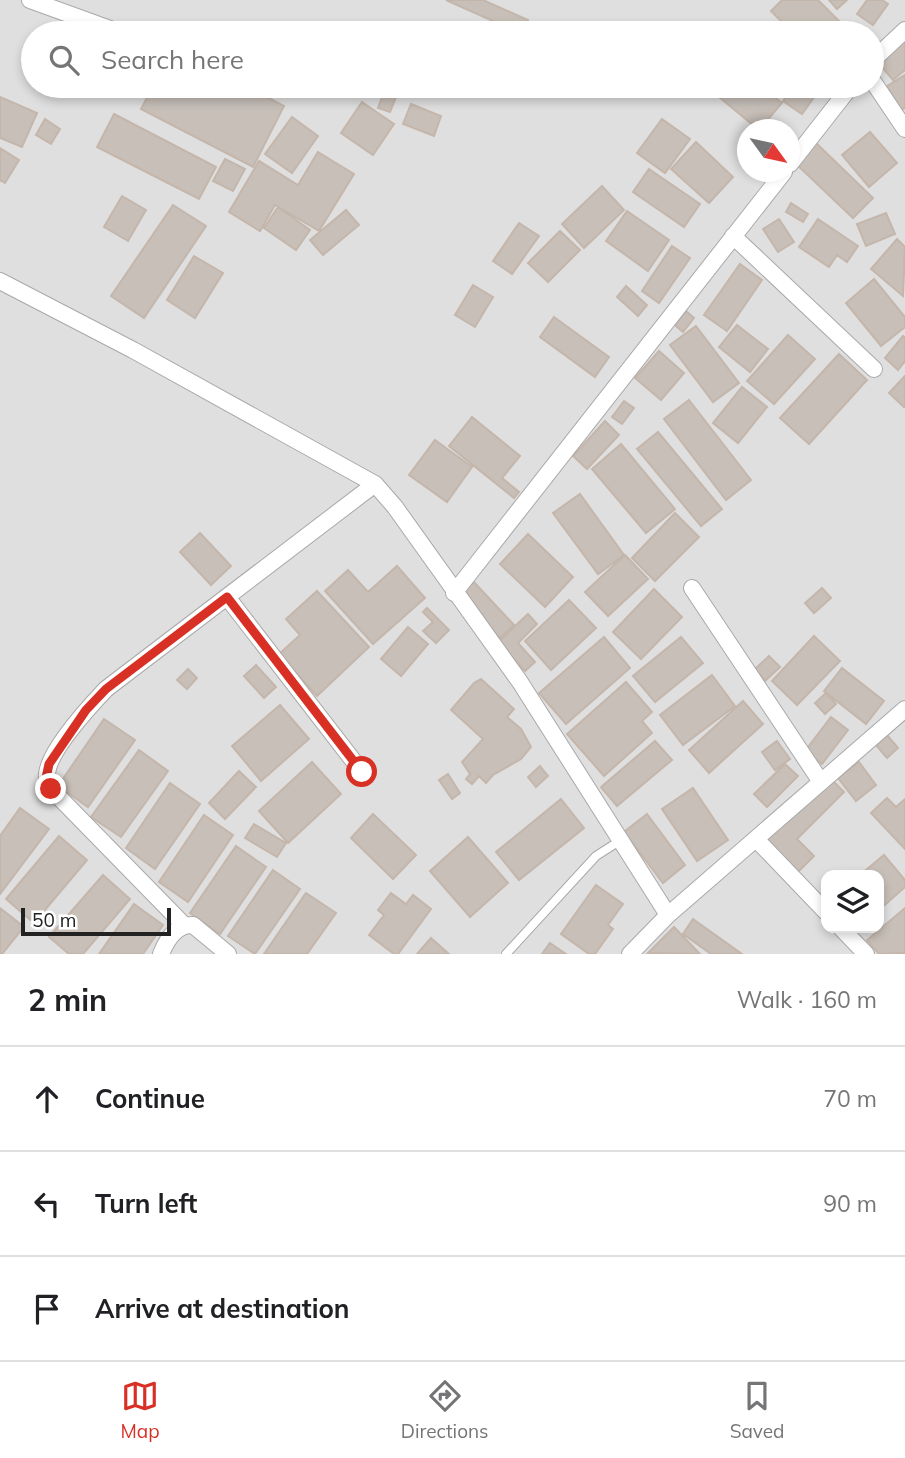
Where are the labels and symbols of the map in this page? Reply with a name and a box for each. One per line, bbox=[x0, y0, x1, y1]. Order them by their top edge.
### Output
north arrow bbox=[737, 119, 800, 182]
route start bbox=[346, 756, 377, 787]
route end bbox=[35, 773, 66, 804]
scale bar bbox=[21, 905, 172, 937]

